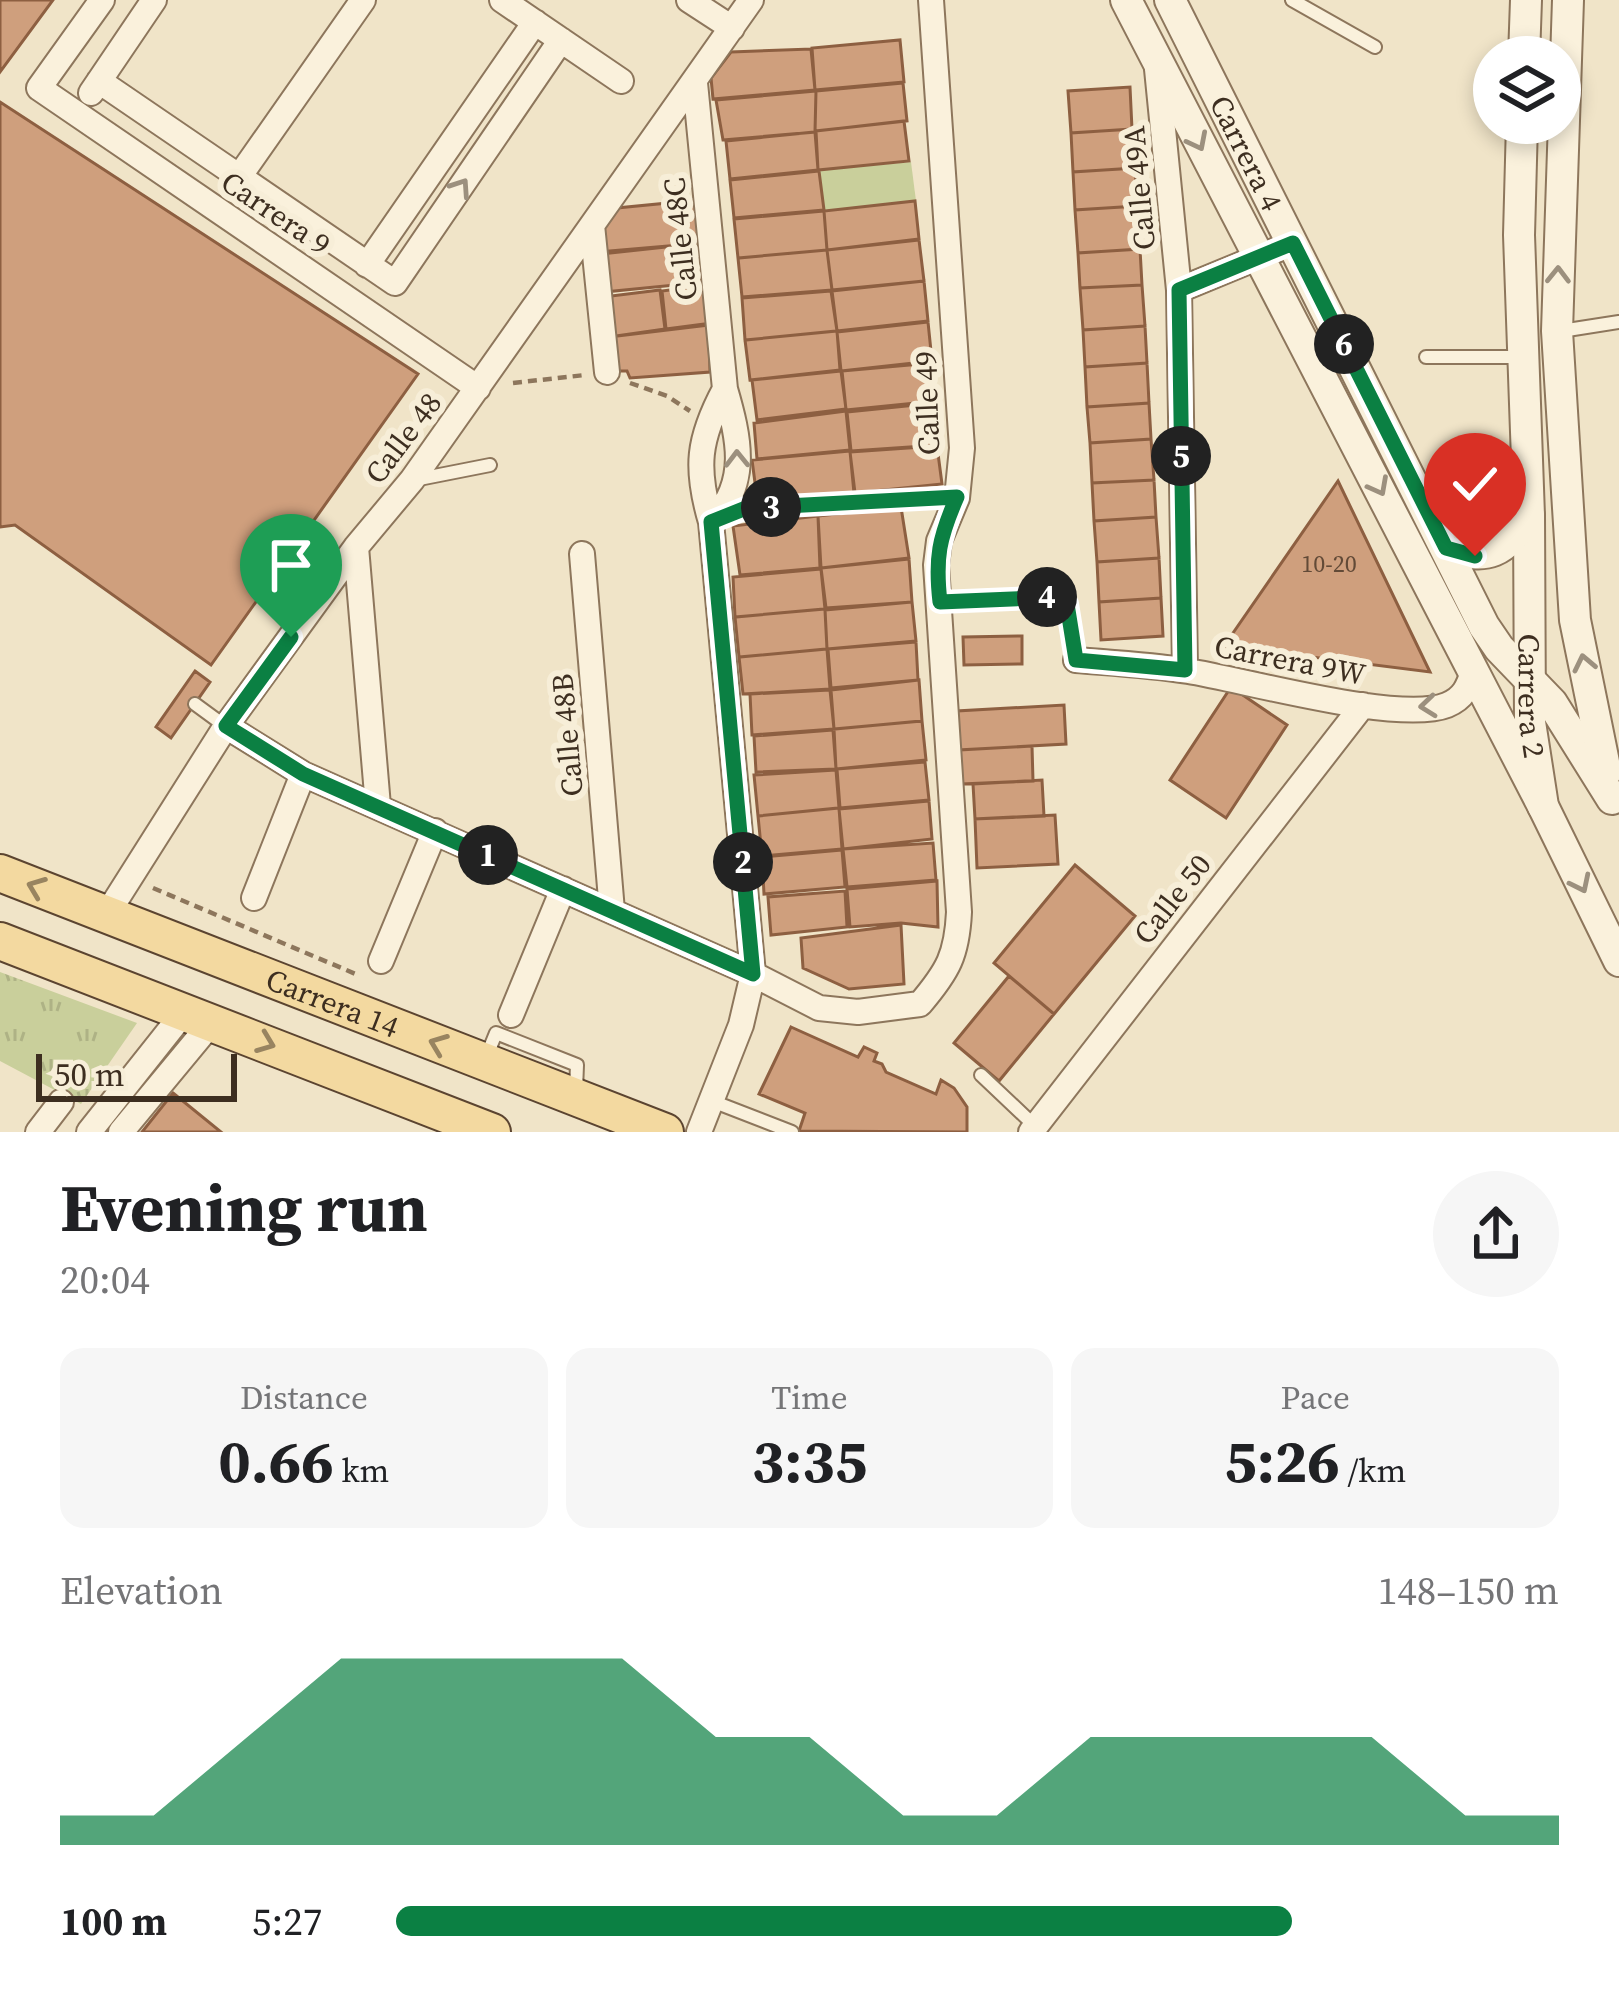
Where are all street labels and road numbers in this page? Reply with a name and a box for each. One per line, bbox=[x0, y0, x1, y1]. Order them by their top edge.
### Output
street label: Carrera 4 bbox=[1201, 88, 1293, 218]
street label: Calle 49A bbox=[1113, 124, 1165, 252]
street label: Carrera 9 bbox=[213, 161, 339, 265]
street label: Calle 48C bbox=[653, 176, 707, 302]
street label: Calle 49 bbox=[905, 350, 949, 456]
street label: Calle 48 bbox=[355, 384, 451, 492]
street label: Carrera 9W bbox=[1211, 625, 1369, 695]
street label: Carrera 2 bbox=[1509, 634, 1556, 761]
street label: Calle 48B bbox=[541, 672, 593, 798]
street label: Calle 50 bbox=[1124, 845, 1220, 953]
street label: Carrera 14 bbox=[260, 958, 405, 1047]

